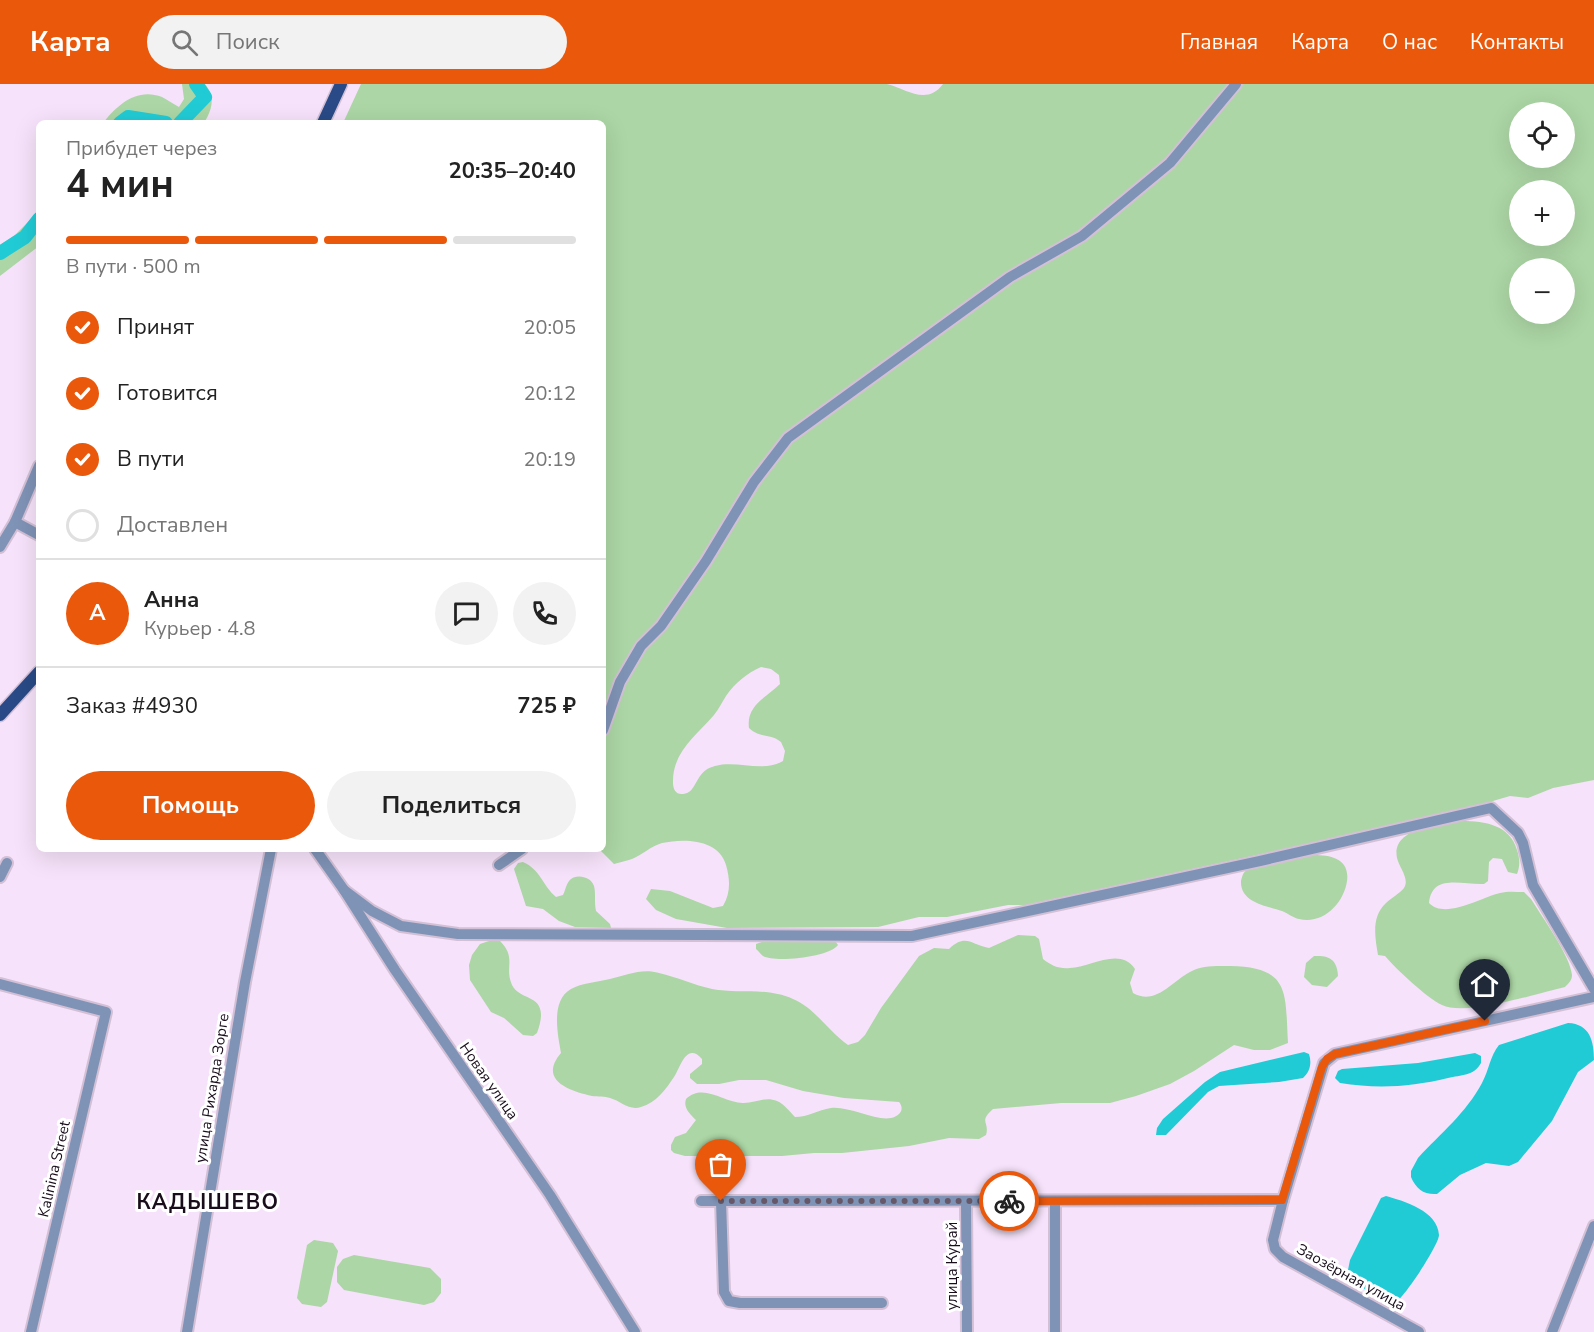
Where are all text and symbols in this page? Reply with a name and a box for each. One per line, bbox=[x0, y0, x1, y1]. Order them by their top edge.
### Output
search box bbox=[147, 15, 567, 69]
text: Карта bbox=[30, 23, 111, 61]
icon: search bbox=[168, 26, 201, 59]
text: Поиск bbox=[216, 27, 280, 57]
text: Главная bbox=[1180, 28, 1258, 56]
text: Карта bbox=[1291, 28, 1349, 56]
text: О нас bbox=[1382, 28, 1437, 56]
text: Контакты bbox=[1470, 28, 1564, 56]
map controls bbox=[1509, 102, 1575, 324]
button: locate bbox=[1509, 102, 1575, 168]
text: Прибудет через bbox=[66, 135, 217, 162]
text: 20:35–20:40 bbox=[448, 156, 576, 186]
text: 4 мин bbox=[66, 158, 174, 211]
button: + bbox=[1509, 180, 1575, 246]
text: В пути · 500 m bbox=[66, 253, 201, 280]
button: − bbox=[1509, 258, 1575, 324]
icon: check bbox=[66, 311, 99, 344]
text: Принят bbox=[117, 312, 194, 342]
text: 20:05 bbox=[523, 314, 576, 341]
icon: check bbox=[66, 377, 99, 410]
text: Готовится bbox=[117, 378, 218, 408]
text: 20:12 bbox=[523, 380, 576, 407]
icon: check bbox=[66, 443, 99, 476]
text: В пути bbox=[117, 444, 185, 474]
text: 20:19 bbox=[523, 446, 576, 473]
text: Доставлен bbox=[117, 510, 228, 540]
button: chat bbox=[435, 582, 498, 645]
button: phone bbox=[513, 582, 576, 645]
text: Анна bbox=[144, 585, 199, 615]
text: А bbox=[89, 598, 106, 628]
text: Курьер · 4.8 bbox=[144, 615, 256, 642]
text: Заказ #4930 bbox=[66, 691, 198, 721]
text: 725 ₽ bbox=[517, 691, 576, 721]
button: Помощь bbox=[66, 771, 315, 840]
button: Поделиться bbox=[327, 771, 576, 840]
pin bbox=[1459, 959, 1510, 1021]
icon: home bbox=[1468, 968, 1501, 1001]
street label: улица Рихарда Зорге bbox=[190, 1012, 234, 1164]
street label: Новая улица bbox=[455, 1038, 523, 1124]
street label: Kalinina Street bbox=[33, 1118, 75, 1219]
pin bbox=[695, 1139, 746, 1201]
icon: bag bbox=[704, 1148, 737, 1181]
courier bbox=[979, 1171, 1039, 1231]
icon: bike bbox=[993, 1185, 1026, 1218]
district label: КАДЫШЕВО bbox=[136, 1188, 280, 1216]
street label: улица Курай bbox=[942, 1222, 962, 1310]
street label: Заозёрная улица bbox=[1293, 1239, 1409, 1315]

